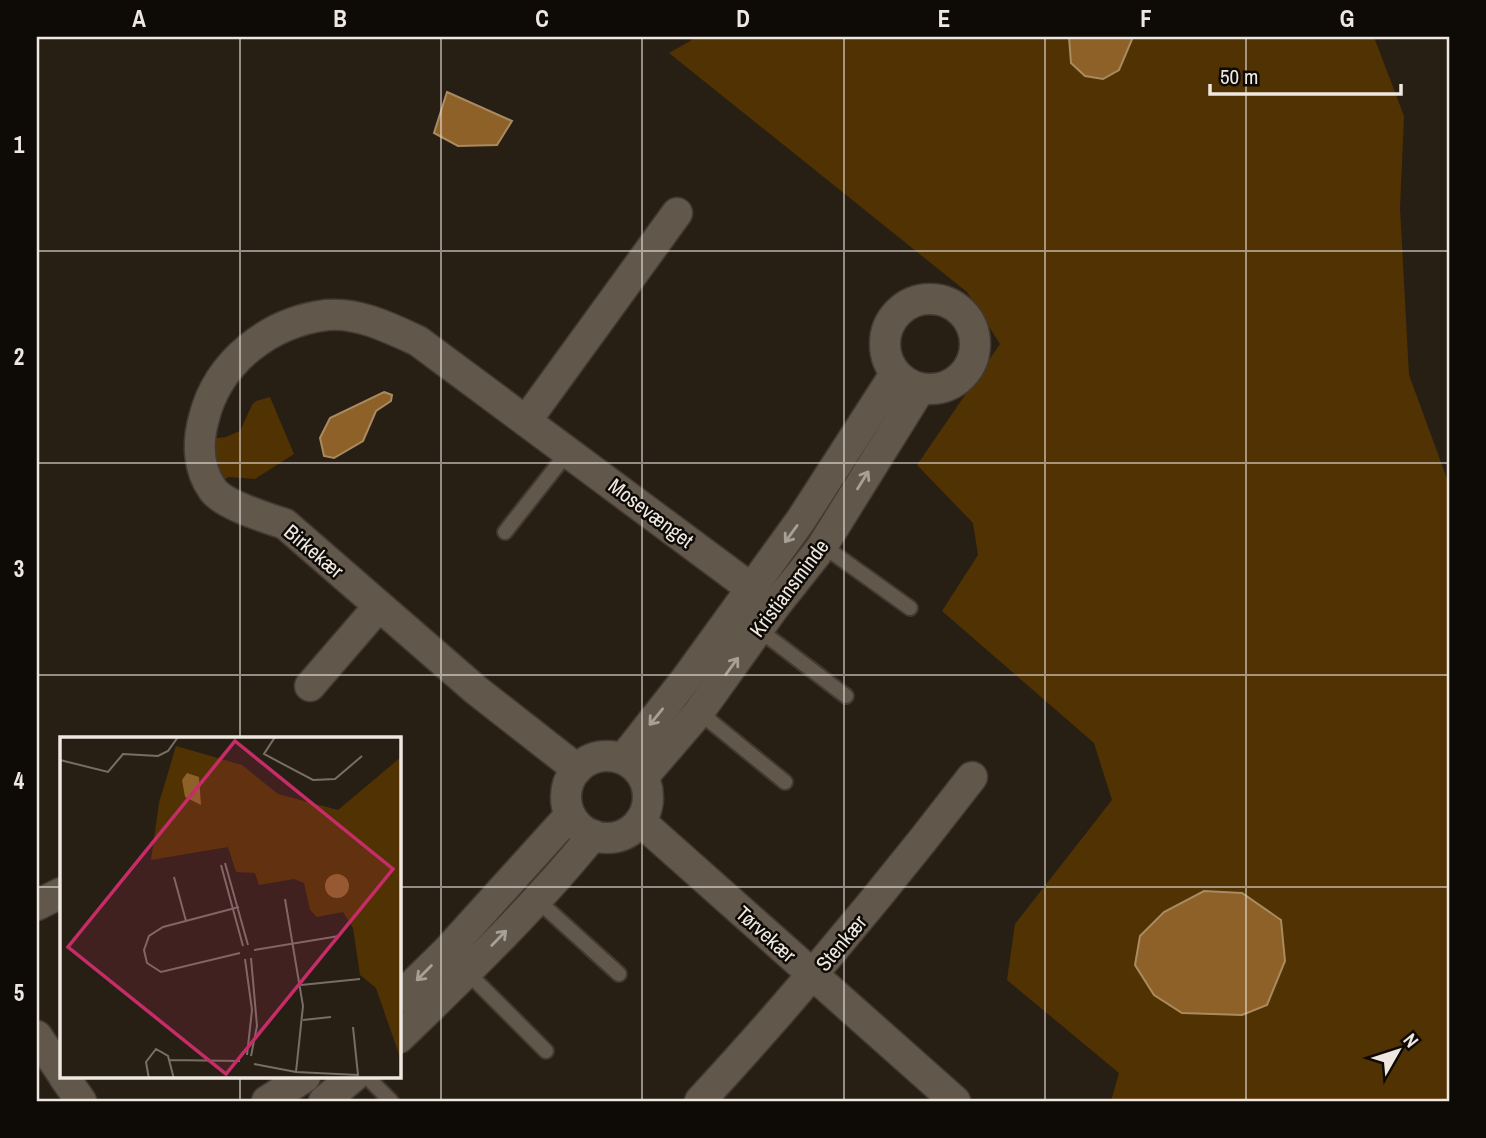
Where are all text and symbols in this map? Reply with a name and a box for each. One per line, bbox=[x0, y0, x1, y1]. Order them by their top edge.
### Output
text: A bbox=[132, 3, 146, 34]
text: B bbox=[333, 3, 347, 34]
text: C bbox=[535, 3, 549, 34]
text: D bbox=[736, 3, 750, 34]
text: E bbox=[938, 3, 950, 34]
text: F bbox=[1140, 3, 1152, 34]
text: G bbox=[1340, 3, 1354, 34]
scale bar bbox=[1210, 52, 1400, 96]
text: 50 m bbox=[1220, 62, 1258, 91]
text: 1 bbox=[14, 129, 25, 160]
text: 2 bbox=[14, 341, 24, 372]
street label: Mosevænget bbox=[603, 471, 700, 555]
one-way arrow bbox=[856, 471, 870, 491]
street label: Birkekær bbox=[278, 517, 350, 585]
one-way arrow bbox=[784, 524, 798, 543]
street label: Kristiansminde bbox=[743, 533, 835, 643]
text: 3 bbox=[14, 553, 24, 584]
one-way arrow bbox=[724, 657, 739, 676]
one-way arrow bbox=[648, 707, 664, 725]
inset map bbox=[60, 737, 401, 1078]
text: 4 bbox=[14, 765, 25, 796]
street label: Tørvekær bbox=[730, 899, 803, 969]
street label: Stenkær bbox=[809, 909, 873, 977]
one-way arrow bbox=[491, 930, 508, 947]
one-way arrow bbox=[416, 965, 433, 982]
text: 5 bbox=[14, 977, 24, 1008]
north arrow bbox=[1364, 1016, 1434, 1086]
text: N bbox=[1398, 1028, 1425, 1053]

